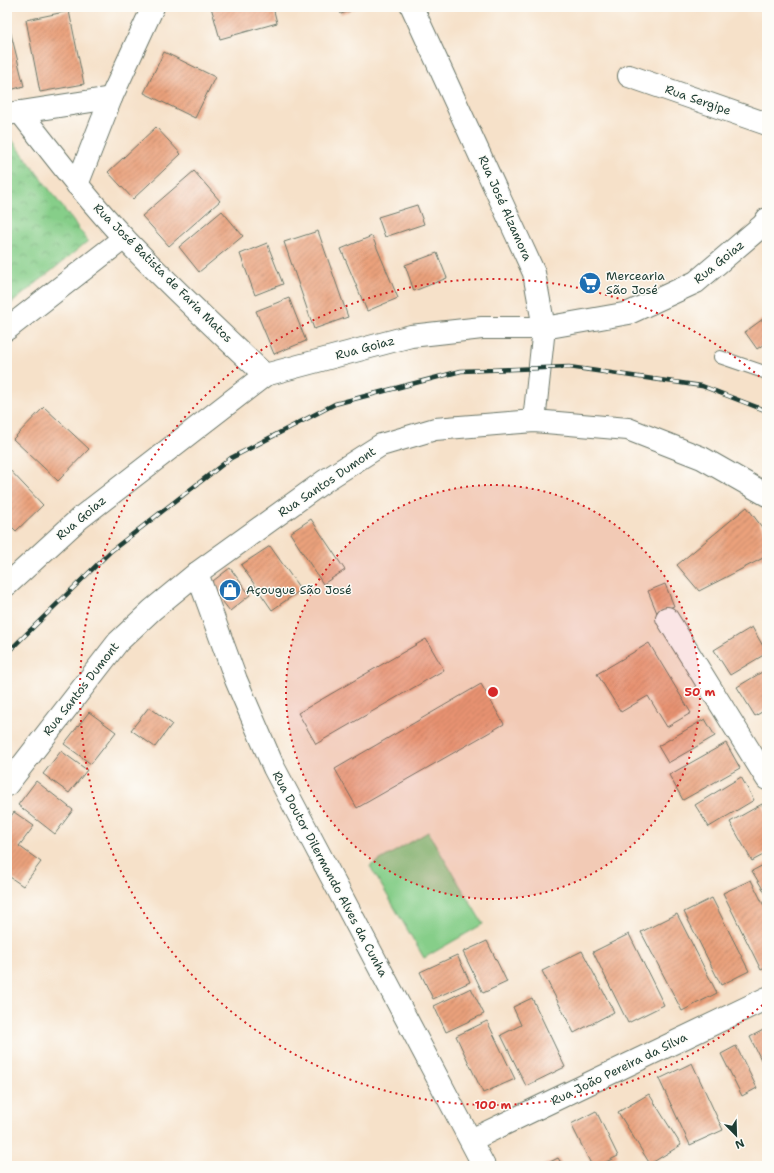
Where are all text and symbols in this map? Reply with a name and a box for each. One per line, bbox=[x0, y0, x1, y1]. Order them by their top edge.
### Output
street label: Rua Sergipe bbox=[663, 81, 733, 119]
street label: Rua José Alzamora bbox=[475, 153, 536, 264]
street label: Rua José Batista de Faria Matos bbox=[90, 200, 236, 346]
street label: Rua Goiaz bbox=[690, 237, 748, 287]
place label: Mercearia São José bbox=[606, 268, 665, 298]
supermarket icon: Mercearia São José bbox=[577, 270, 603, 296]
street label: Rua Goiaz bbox=[334, 332, 396, 364]
street label: Rua Santos Dumont bbox=[275, 443, 379, 521]
street label: Rua Goiaz bbox=[53, 492, 109, 544]
shop icon: Açougue São José bbox=[217, 577, 243, 603]
place label: Açougue São José bbox=[246, 582, 352, 598]
street label: Rua Santos Dumont bbox=[39, 639, 123, 739]
text: 50 m bbox=[685, 684, 716, 700]
centre of rings bbox=[486, 685, 500, 699]
street label: Rua Doutor Dilermando Alves da Cunha bbox=[269, 768, 391, 980]
street label: Rua João Pereira da Silva bbox=[548, 1029, 690, 1109]
text: 100 m bbox=[475, 1097, 512, 1113]
north arrow bbox=[716, 1115, 756, 1155]
text: N bbox=[733, 1135, 747, 1152]

